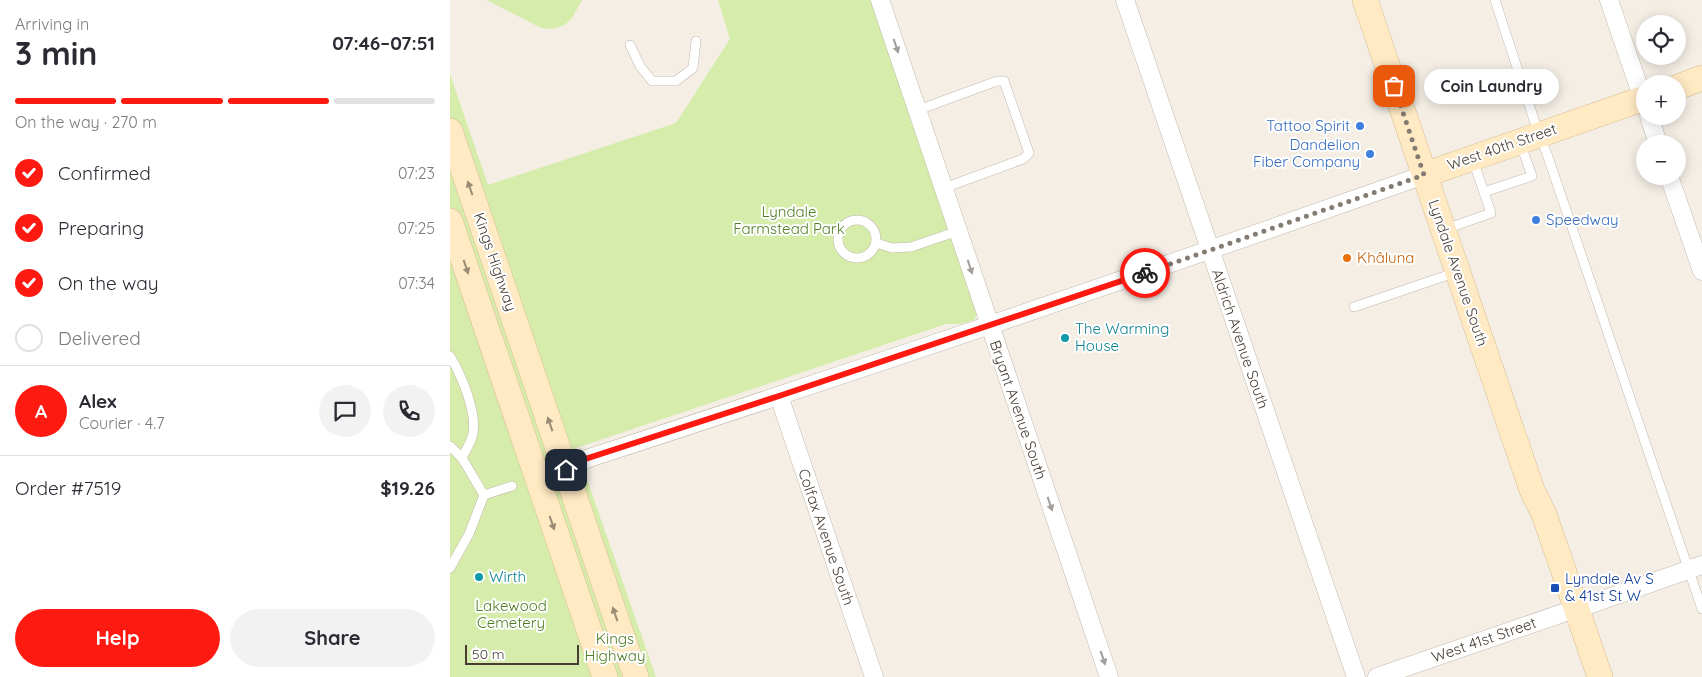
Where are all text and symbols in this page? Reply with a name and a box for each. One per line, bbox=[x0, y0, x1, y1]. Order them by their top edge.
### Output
text: Arriving in bbox=[15, 14, 89, 34]
map controls bbox=[1636, 15, 1686, 185]
button: locate bbox=[1636, 15, 1686, 65]
text: 07:46–07:51 bbox=[332, 31, 435, 55]
text: 3 min bbox=[15, 33, 97, 73]
one-way arrow bbox=[892, 39, 900, 54]
pin bbox=[1373, 65, 1415, 107]
callout: Coin Laundry bbox=[1424, 68, 1559, 104]
icon: bag bbox=[1380, 72, 1408, 100]
button: + bbox=[1636, 75, 1686, 125]
text: Coin Laundry bbox=[1440, 76, 1543, 96]
text: On the way · 270 m bbox=[15, 112, 157, 132]
place label: Tattoo Spirit bbox=[1266, 116, 1350, 135]
street label: West 40th Street bbox=[1445, 119, 1559, 174]
marker: Tattoo Spirit bbox=[1354, 120, 1366, 132]
place label: Dandelion Fiber Company bbox=[1253, 135, 1360, 171]
button: − bbox=[1636, 135, 1686, 185]
marker: Dandelion Fiber Company bbox=[1364, 148, 1376, 160]
icon: check bbox=[15, 159, 43, 187]
text: Confirmed bbox=[58, 161, 151, 185]
text: 07:23 bbox=[398, 163, 435, 183]
one-way arrow bbox=[465, 180, 473, 195]
street label: Lyndale Avenue South bbox=[1424, 197, 1493, 349]
park label: Lyndale Farmstead Park bbox=[733, 202, 845, 238]
street label: Kings Highway bbox=[470, 210, 521, 314]
place label: Speedway bbox=[1546, 210, 1619, 229]
icon: check bbox=[15, 214, 43, 242]
marker: Speedway bbox=[1530, 214, 1542, 226]
text: Preparing bbox=[58, 216, 144, 240]
text: 07:25 bbox=[398, 218, 435, 238]
courier bbox=[1120, 248, 1170, 298]
place label: Khâluna bbox=[1357, 248, 1414, 267]
marker: Khâluna bbox=[1341, 252, 1353, 264]
one-way arrow bbox=[463, 259, 470, 274]
one-way arrow bbox=[967, 259, 974, 274]
icon: bike bbox=[1131, 259, 1159, 287]
street label: Aldrich Avenue South bbox=[1208, 266, 1273, 411]
icon: check bbox=[15, 269, 43, 297]
text: On the way bbox=[58, 271, 159, 295]
text: 07:34 bbox=[398, 273, 435, 293]
place label: The Warming House bbox=[1075, 319, 1169, 355]
text: Delivered bbox=[58, 326, 141, 350]
marker: The Warming House bbox=[1059, 332, 1071, 344]
street label: Bryant Avenue South bbox=[986, 338, 1051, 482]
button: chat bbox=[319, 385, 371, 437]
button: phone bbox=[383, 385, 435, 437]
text: Alex bbox=[79, 389, 117, 413]
text: A bbox=[35, 399, 47, 423]
text: Courier · 4.7 bbox=[79, 413, 164, 433]
one-way arrow bbox=[546, 417, 553, 432]
pin bbox=[545, 449, 587, 491]
icon: home bbox=[552, 456, 580, 484]
street label: Colfax Avenue South bbox=[794, 466, 859, 608]
text: Order #7519 bbox=[15, 476, 121, 500]
text: $19.26 bbox=[380, 476, 435, 500]
one-way arrow bbox=[1046, 497, 1054, 512]
one-way arrow bbox=[549, 516, 557, 531]
place label: Wirth bbox=[489, 567, 526, 586]
place label: Lyndale Av S & 41st St W bbox=[1565, 569, 1654, 605]
marker: Wirth bbox=[473, 571, 485, 583]
marker: Lyndale Av S & 41st St W bbox=[1549, 582, 1561, 594]
park label: Lakewood Cemetery bbox=[475, 596, 547, 632]
one-way arrow bbox=[611, 607, 618, 622]
button: Help bbox=[15, 609, 220, 667]
button: Share bbox=[230, 609, 435, 667]
street label: West 41st Street bbox=[1429, 613, 1539, 666]
park label: Kings Highway bbox=[585, 629, 645, 665]
scale bar bbox=[465, 642, 579, 665]
text: 50 m bbox=[472, 645, 505, 663]
one-way arrow bbox=[1100, 650, 1107, 665]

